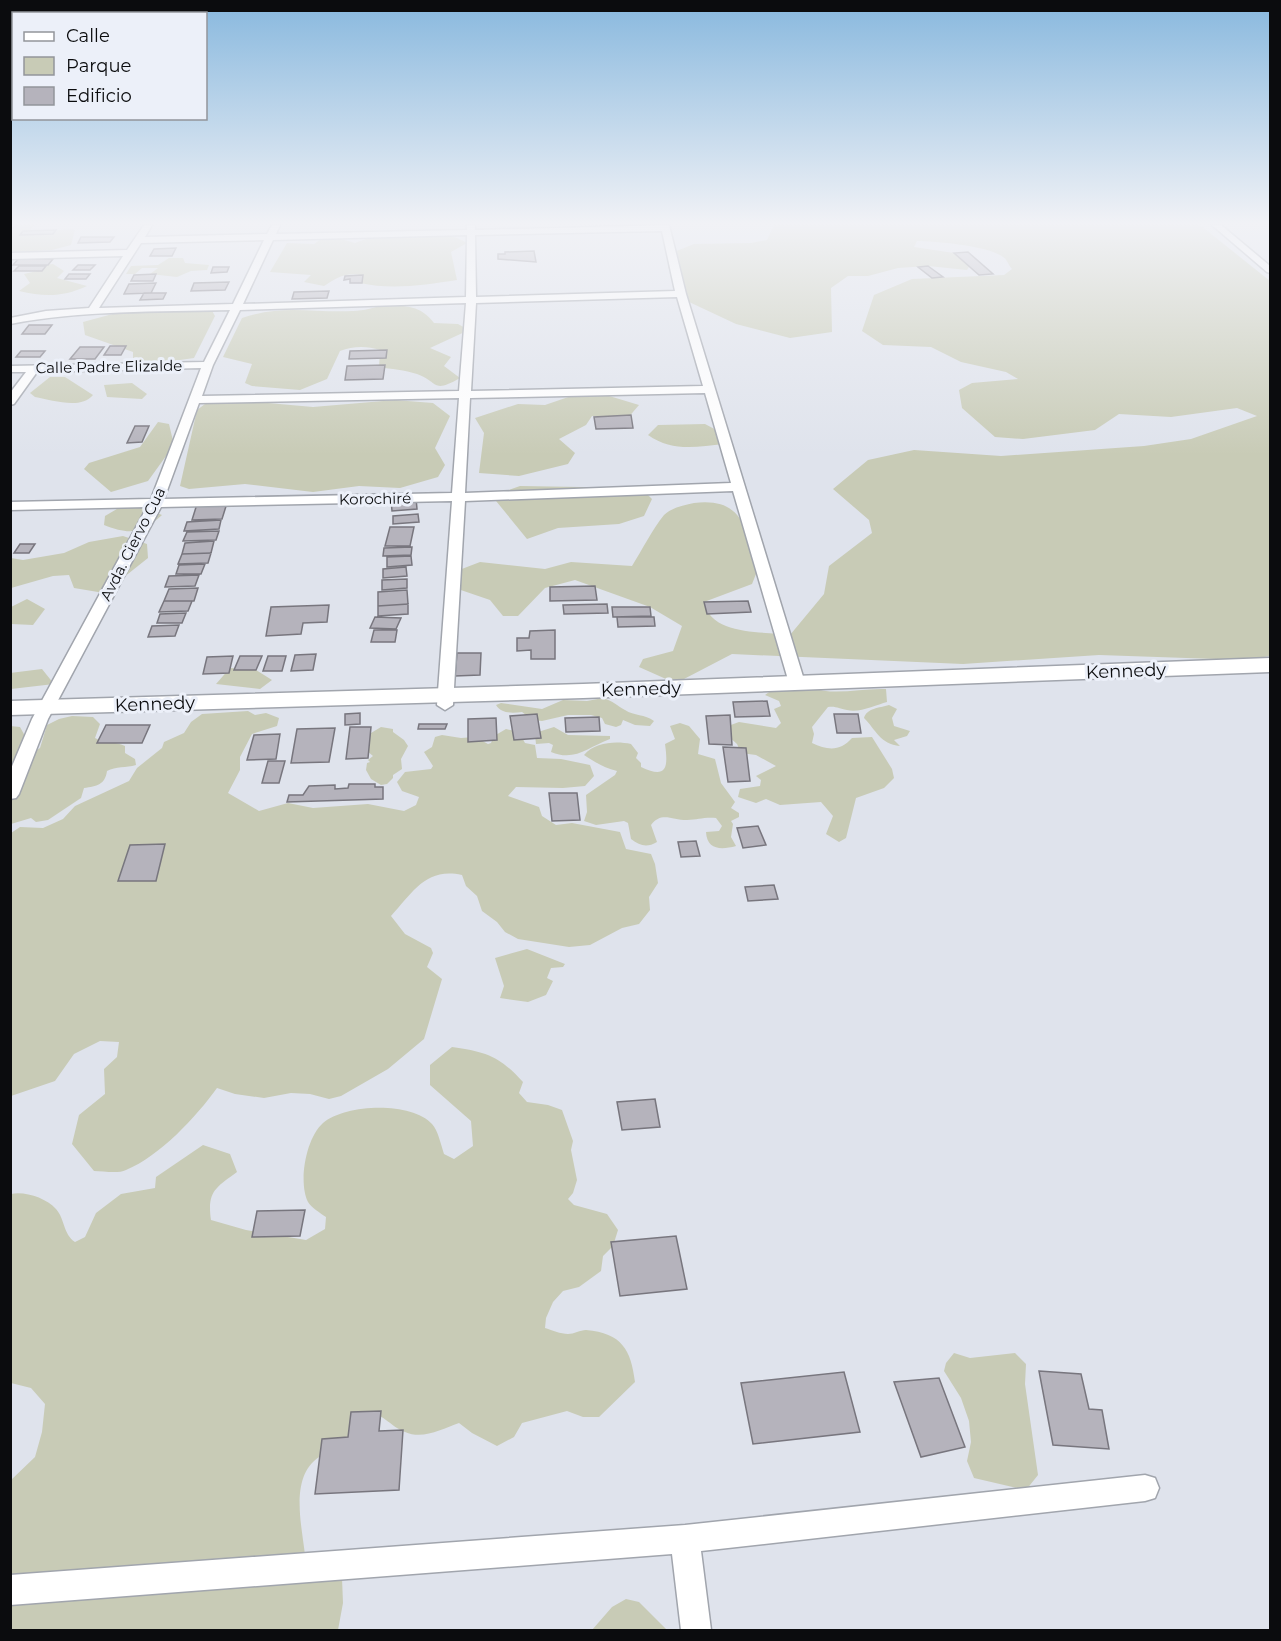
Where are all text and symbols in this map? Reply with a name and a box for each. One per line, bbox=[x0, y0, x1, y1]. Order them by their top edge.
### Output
legend bbox=[12, 12, 207, 120]
text: Calle bbox=[66, 25, 110, 47]
text: Parque bbox=[66, 55, 132, 77]
text: Edificio bbox=[66, 85, 132, 107]
street label: Calle Padre Elizalde bbox=[35, 356, 182, 377]
street label: Avda. Ciervo Cua bbox=[96, 484, 169, 604]
street label: Korochiré bbox=[339, 488, 411, 509]
street label: Kennedy bbox=[1085, 659, 1167, 683]
street label: Kennedy bbox=[600, 677, 682, 701]
street label: Kennedy bbox=[114, 692, 196, 716]

